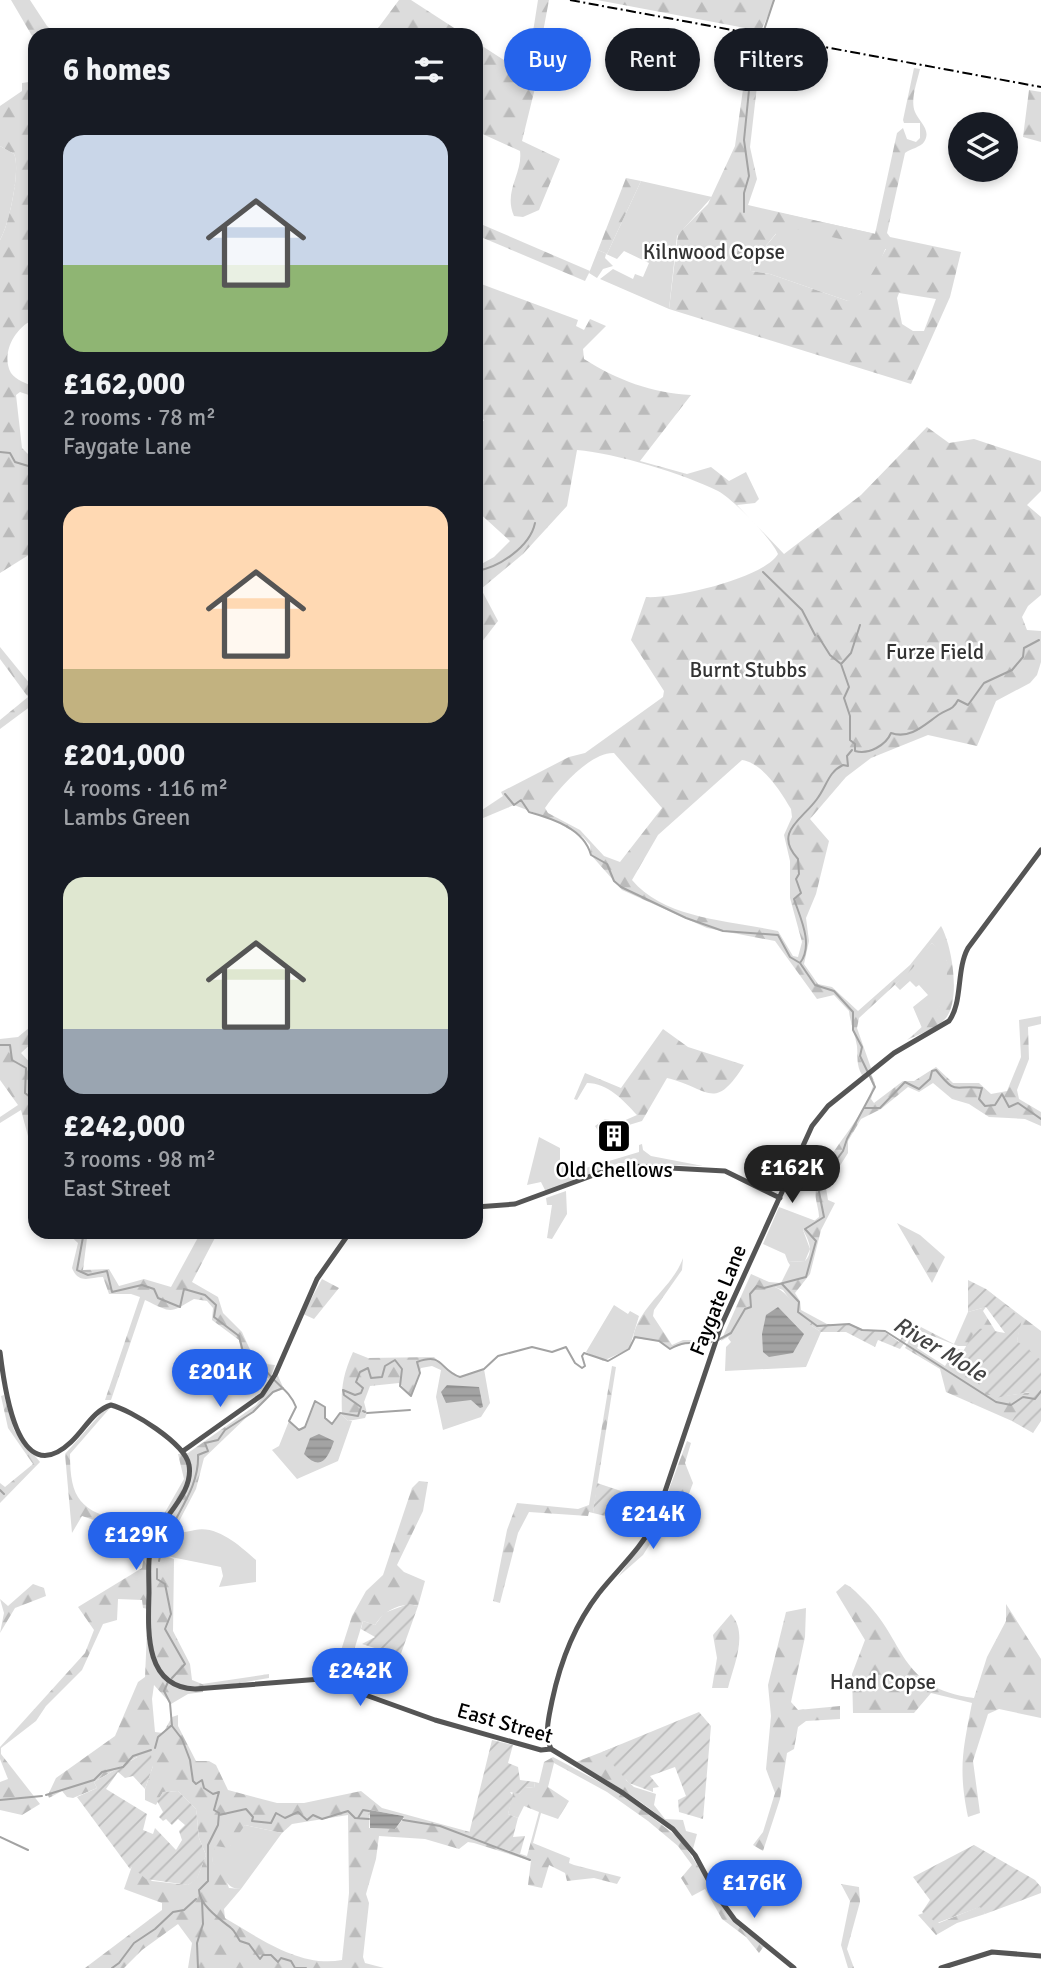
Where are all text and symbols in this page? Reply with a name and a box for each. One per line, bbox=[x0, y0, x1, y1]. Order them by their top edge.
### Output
chip: Buy bbox=[504, 28, 591, 91]
chip: Rent bbox=[605, 28, 700, 91]
chip: Filters bbox=[714, 28, 828, 91]
icon: filters bbox=[410, 51, 448, 89]
text: 6 homes bbox=[63, 52, 170, 89]
map controls bbox=[948, 112, 1018, 182]
button: layers bbox=[948, 112, 1018, 182]
icon: home bbox=[193, 180, 319, 306]
park label: Kilnwood Copse bbox=[643, 239, 785, 265]
text: £162,000 bbox=[63, 366, 185, 403]
text: 2 rooms · 78 m² bbox=[63, 403, 216, 432]
text: Faygate Lane bbox=[63, 432, 192, 461]
icon: home bbox=[193, 551, 319, 677]
park label: Furze Field bbox=[886, 639, 984, 665]
park label: Burnt Stubbs bbox=[689, 657, 807, 683]
text: £201,000 bbox=[63, 737, 185, 774]
text: 4 rooms · 116 m² bbox=[63, 774, 228, 803]
text: Lambs Green bbox=[63, 803, 190, 832]
icon: home bbox=[193, 922, 319, 1048]
text: £242,000 bbox=[63, 1108, 185, 1145]
building icon: Old Chellows bbox=[595, 1117, 633, 1155]
text: 3 rooms · 98 m² bbox=[63, 1145, 216, 1174]
pin: £162K bbox=[743, 1146, 841, 1205]
text: £162K bbox=[760, 1153, 824, 1182]
place label: Old Chellows bbox=[555, 1157, 673, 1183]
text: East Street bbox=[63, 1174, 171, 1203]
street label: Faygate Lane bbox=[684, 1241, 752, 1359]
water label: River Mole bbox=[888, 1310, 993, 1389]
pin: £201K bbox=[171, 1350, 269, 1409]
text: £201K bbox=[188, 1357, 252, 1386]
pin: £214K bbox=[604, 1492, 702, 1551]
text: £214K bbox=[621, 1499, 685, 1528]
pin: £129K bbox=[87, 1512, 185, 1572]
text: £129K bbox=[104, 1520, 168, 1549]
pin: £242K bbox=[311, 1648, 409, 1708]
text: £242K bbox=[328, 1656, 392, 1685]
park label: Hand Copse bbox=[830, 1669, 936, 1695]
street label: East Street bbox=[454, 1697, 556, 1749]
pin: £176K bbox=[705, 1860, 803, 1920]
text: £176K bbox=[722, 1868, 786, 1897]

